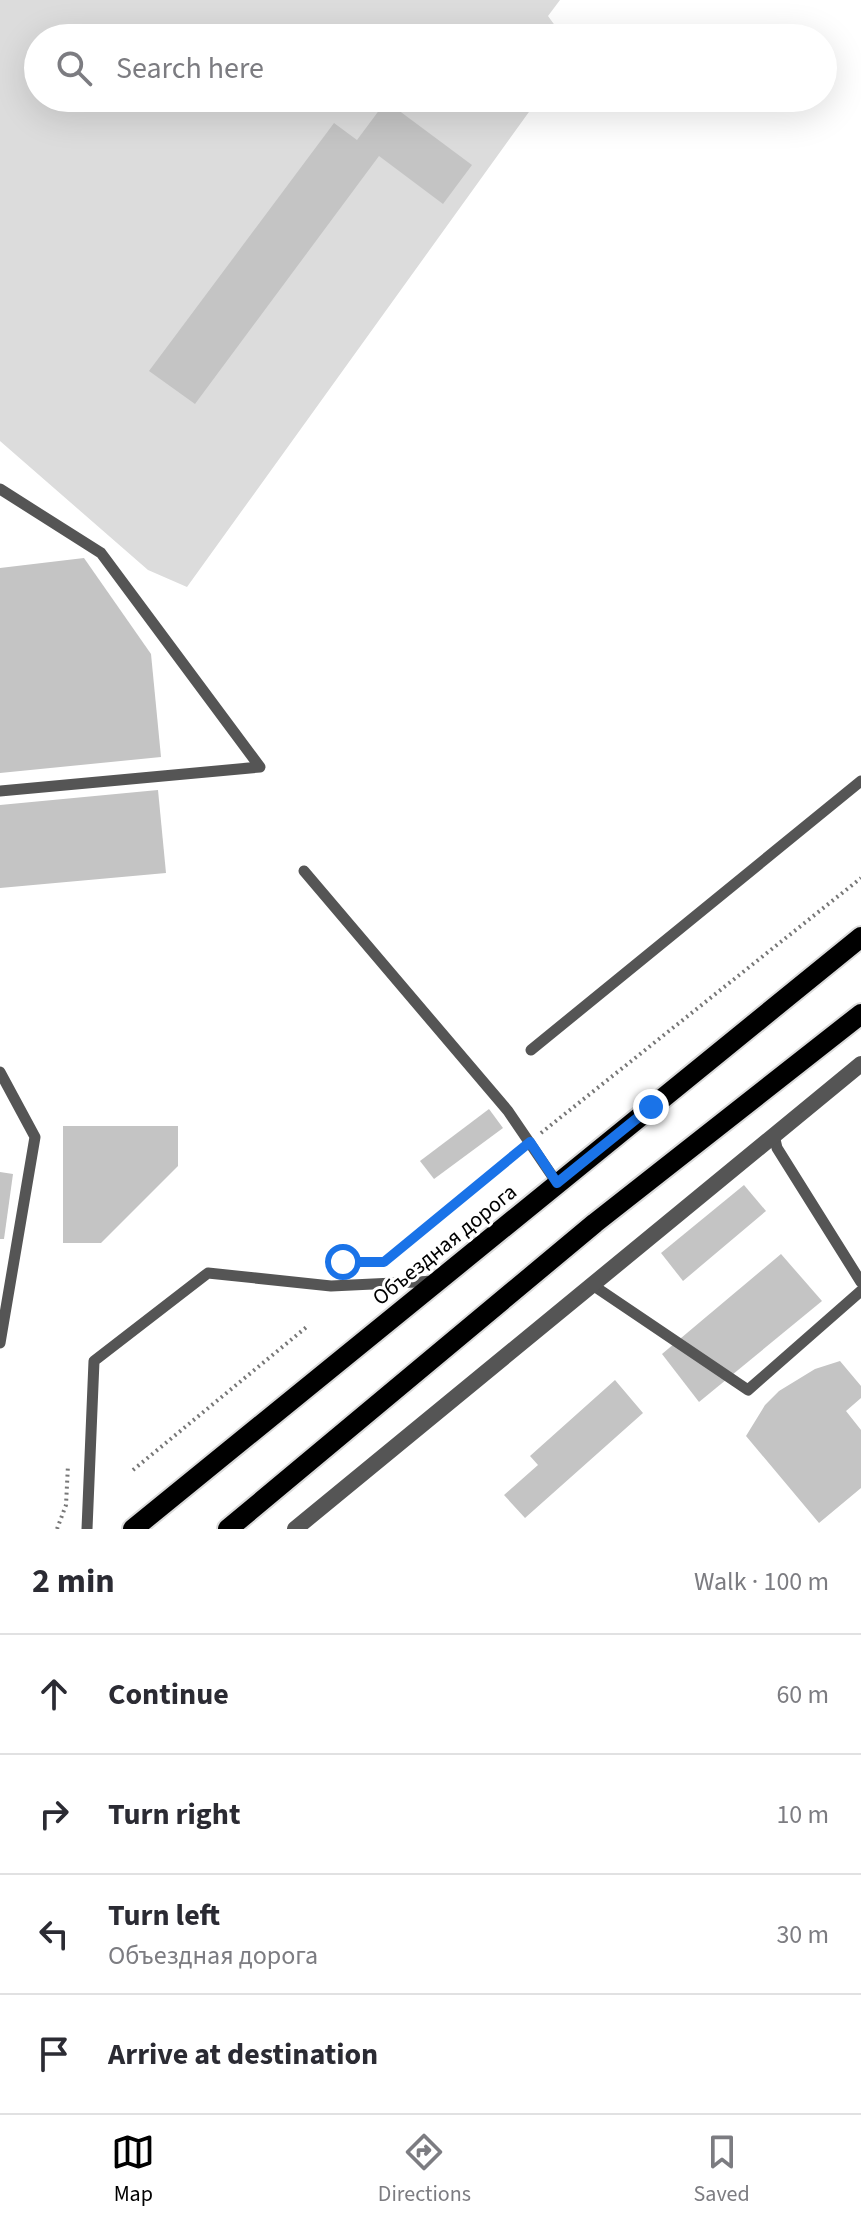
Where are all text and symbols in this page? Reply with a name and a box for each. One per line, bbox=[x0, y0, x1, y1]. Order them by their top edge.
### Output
search box bbox=[24, 24, 837, 112]
icon: search bbox=[52, 46, 96, 90]
text: Search here bbox=[116, 47, 264, 90]
route end bbox=[633, 1089, 669, 1125]
street label: Объездная дорога bbox=[365, 1176, 524, 1313]
route start bbox=[325, 1244, 361, 1280]
text: 2 min bbox=[32, 1557, 115, 1606]
text: Walk · 100 m bbox=[694, 1563, 829, 1600]
icon: ahead bbox=[32, 1672, 76, 1716]
text: Continue bbox=[108, 1673, 229, 1716]
text: 60 m bbox=[776, 1676, 829, 1713]
icon: right bbox=[32, 1792, 76, 1836]
text: Turn right bbox=[108, 1793, 240, 1836]
text: 10 m bbox=[776, 1796, 829, 1833]
text: Turn left bbox=[108, 1894, 220, 1937]
icon: left bbox=[32, 1912, 76, 1956]
text: 30 m bbox=[776, 1916, 829, 1953]
text: Объездная дорога bbox=[108, 1937, 318, 1974]
icon: arrive bbox=[32, 2032, 76, 2076]
text: Arrive at destination bbox=[108, 2033, 378, 2076]
tab: Map bbox=[111, 2130, 155, 2210]
tab: Directions bbox=[378, 2130, 471, 2210]
tab: Saved bbox=[694, 2130, 750, 2210]

